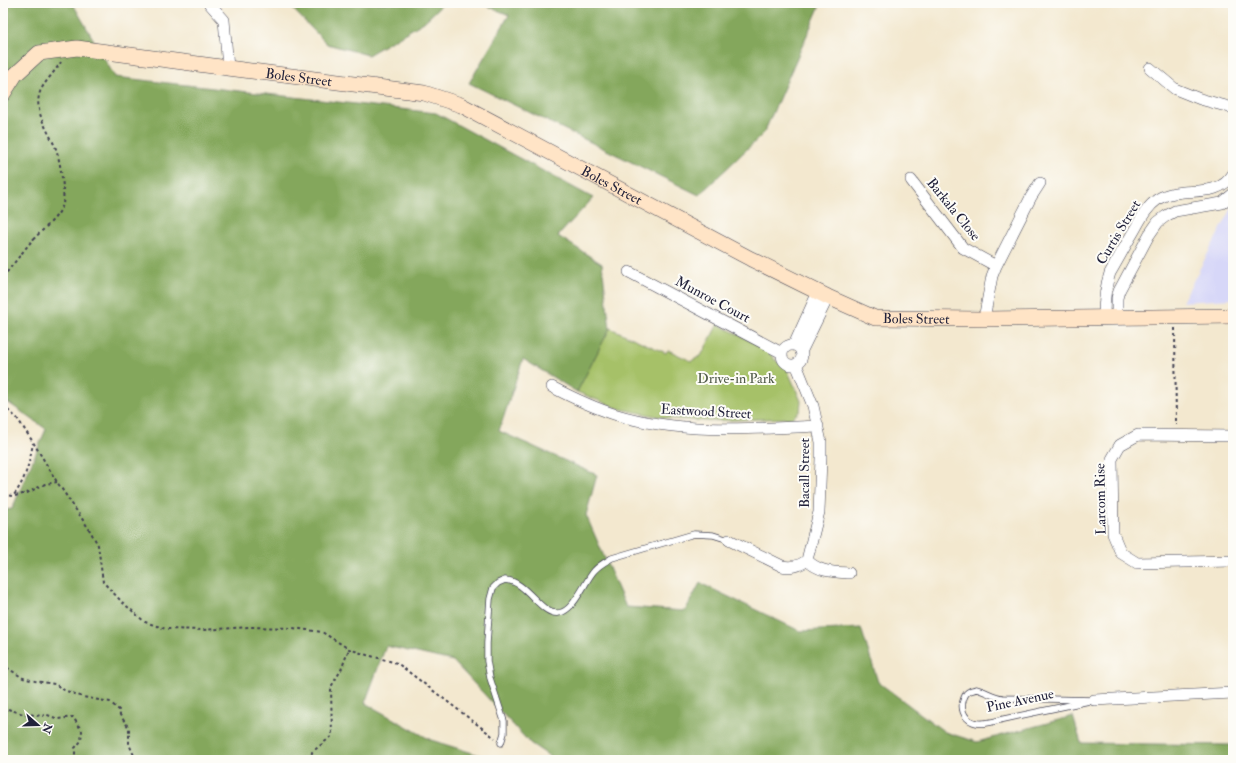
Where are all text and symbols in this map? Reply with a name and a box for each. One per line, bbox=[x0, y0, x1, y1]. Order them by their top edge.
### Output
street label: Boles Street bbox=[264, 65, 333, 90]
street label: Boles Street bbox=[578, 162, 646, 209]
street label: Barkala Close bbox=[923, 174, 984, 244]
street label: Curtis Street bbox=[1093, 196, 1145, 268]
street label: Munroe Court bbox=[672, 273, 754, 327]
street label: Boles Street bbox=[883, 310, 950, 328]
park label: Drive-in Park bbox=[697, 370, 775, 387]
street label: Eastwood Street bbox=[660, 401, 752, 422]
street label: Bacall Street bbox=[796, 437, 813, 508]
street label: Larcom Rise bbox=[1091, 463, 1110, 535]
street label: Pine Avenue bbox=[985, 685, 1055, 716]
north arrow bbox=[18, 705, 58, 745]
text: N bbox=[39, 720, 55, 736]

